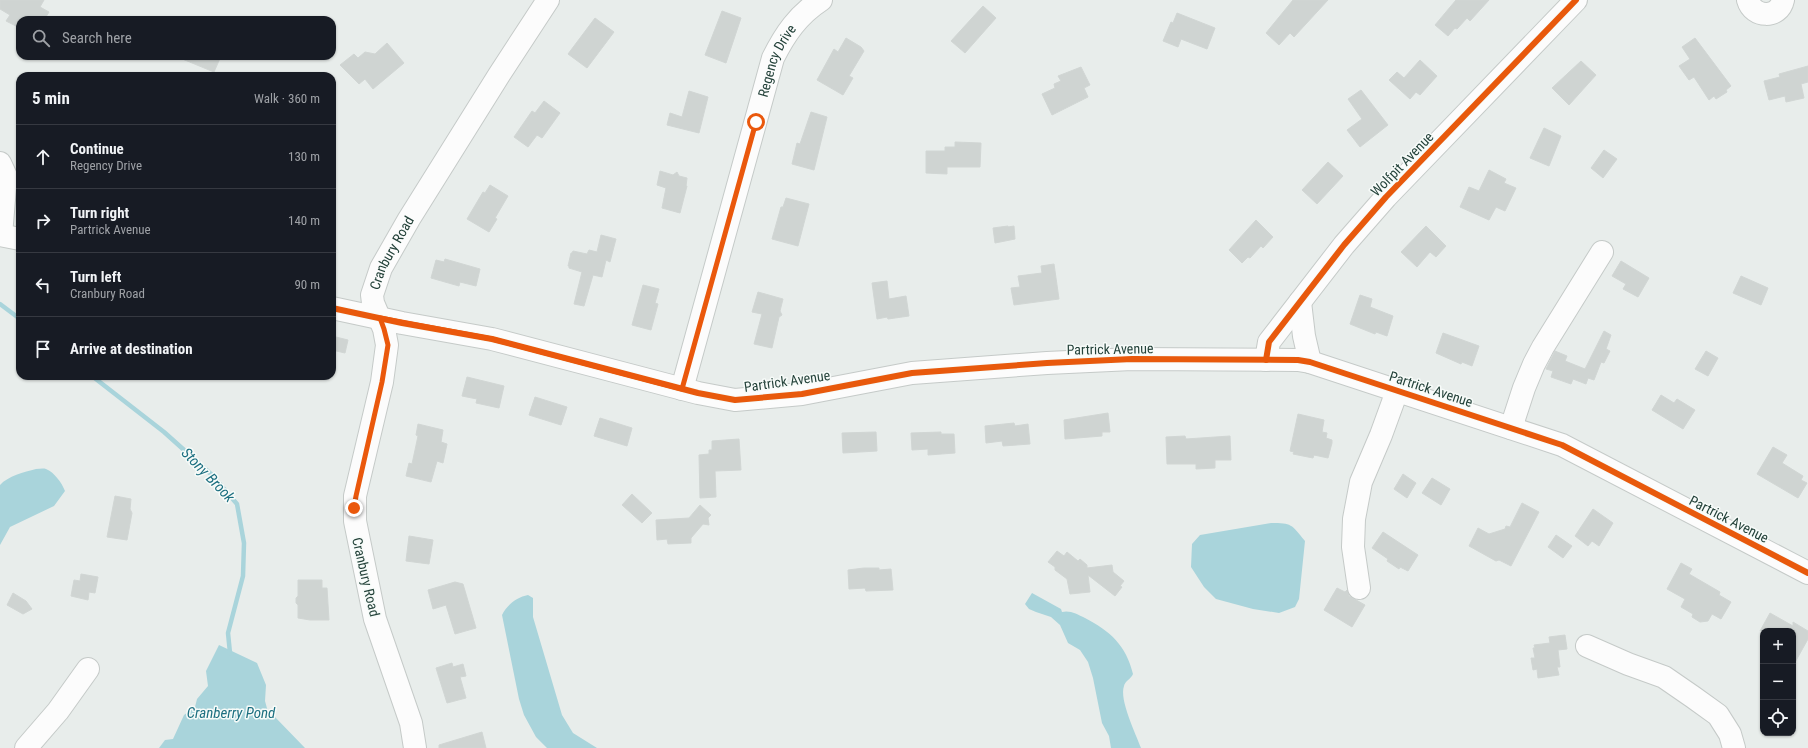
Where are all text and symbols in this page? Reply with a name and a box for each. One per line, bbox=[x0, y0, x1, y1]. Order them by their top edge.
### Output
search box bbox=[16, 16, 336, 60]
street label: Regency Drive bbox=[755, 21, 799, 99]
icon: search bbox=[30, 27, 52, 49]
text: Search here bbox=[62, 29, 132, 47]
text: 5 min bbox=[32, 88, 70, 108]
text: Walk · 360 m bbox=[254, 91, 320, 106]
route start bbox=[747, 113, 765, 131]
street label: Wolfpit Avenue bbox=[1367, 128, 1437, 199]
text: Continue bbox=[70, 140, 124, 158]
icon: ahead bbox=[32, 146, 54, 168]
text: 130 m bbox=[288, 149, 320, 164]
text: Regency Drive bbox=[70, 158, 142, 173]
text: Turn right bbox=[70, 204, 129, 222]
icon: right bbox=[32, 210, 54, 232]
text: 140 m bbox=[288, 213, 320, 228]
street label: Cranbury Road bbox=[366, 213, 417, 292]
text: Partrick Avenue bbox=[70, 222, 151, 237]
text: Turn left bbox=[70, 268, 121, 286]
icon: left bbox=[32, 274, 54, 296]
text: 90 m bbox=[294, 277, 320, 292]
text: Cranbury Road bbox=[70, 286, 145, 301]
icon: arrive bbox=[32, 338, 54, 360]
text: Arrive at destination bbox=[70, 340, 193, 358]
street label: Partrick Avenue bbox=[1066, 340, 1154, 358]
street label: Partrick Avenue bbox=[743, 367, 832, 395]
street label: Partrick Avenue bbox=[1387, 368, 1475, 410]
water label: Stony Brook bbox=[178, 444, 239, 506]
street label: Partrick Avenue bbox=[1687, 492, 1772, 546]
route end bbox=[345, 499, 363, 517]
street label: Cranbury Road bbox=[349, 536, 383, 618]
map controls bbox=[1760, 628, 1796, 736]
button: + bbox=[1760, 628, 1796, 664]
button: − bbox=[1760, 664, 1796, 700]
button: locate bbox=[1760, 700, 1796, 736]
water label: Cranberry Pond bbox=[187, 704, 276, 722]

